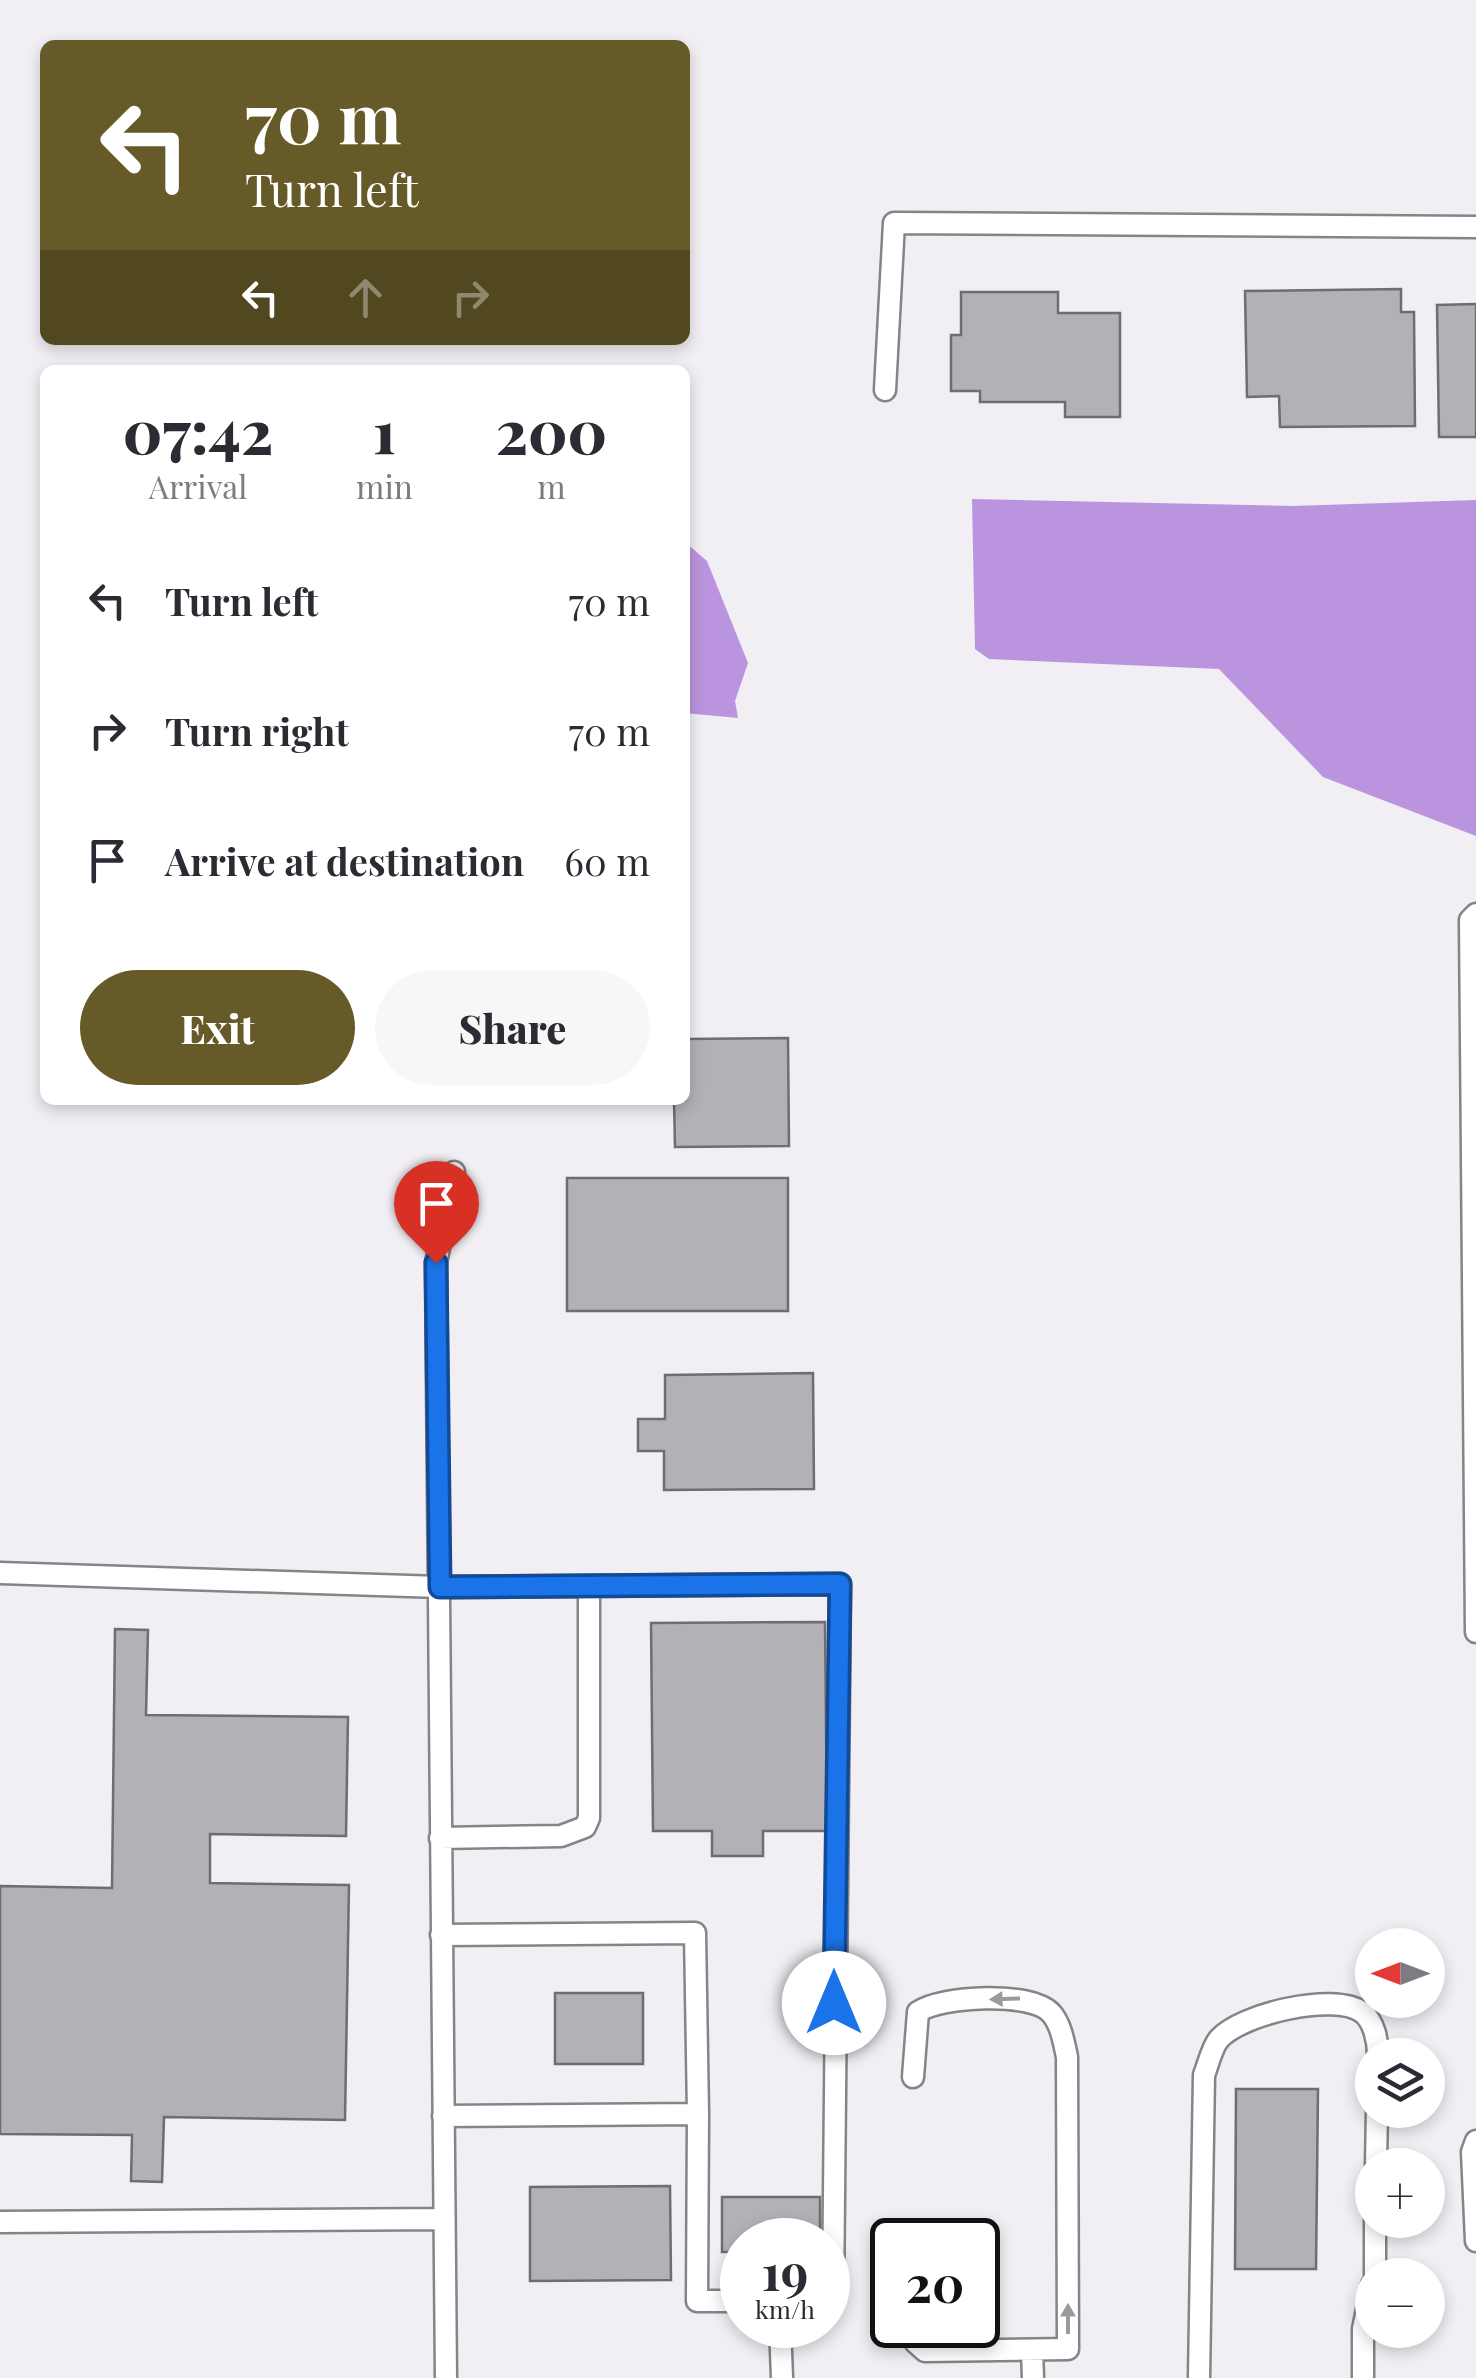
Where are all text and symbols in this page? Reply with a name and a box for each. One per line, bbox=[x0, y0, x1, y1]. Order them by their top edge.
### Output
text: 70 m bbox=[245, 68, 402, 162]
icon: left bbox=[80, 80, 210, 210]
text: Turn left bbox=[245, 158, 419, 218]
icon: left bbox=[233, 270, 288, 325]
icon: ahead bbox=[338, 270, 393, 325]
icon: right bbox=[443, 270, 498, 325]
text: 07:42 bbox=[123, 389, 273, 469]
text: 1 bbox=[373, 389, 396, 469]
text: 200 bbox=[496, 389, 607, 469]
text: Arrival bbox=[149, 464, 247, 507]
text: min bbox=[356, 464, 413, 507]
text: m bbox=[537, 464, 566, 507]
icon: left bbox=[80, 573, 135, 628]
text: Turn left bbox=[165, 575, 318, 626]
text: 70 m bbox=[569, 575, 650, 626]
icon: right bbox=[80, 703, 135, 758]
text: Turn right bbox=[165, 705, 349, 756]
text: 70 m bbox=[569, 705, 650, 756]
icon: arrive bbox=[80, 833, 135, 888]
text: Arrive at destination bbox=[165, 835, 524, 886]
text: 60 m bbox=[564, 835, 650, 886]
button: Exit bbox=[80, 970, 355, 1085]
button: Share bbox=[375, 970, 650, 1085]
pin bbox=[394, 1161, 479, 1264]
icon: arrive bbox=[409, 1176, 464, 1231]
north arrow bbox=[1355, 1928, 1445, 2018]
map controls bbox=[1355, 1928, 1445, 2348]
position arrow bbox=[782, 1951, 886, 2055]
one-way arrow bbox=[988, 1992, 1020, 2008]
button: layers bbox=[1355, 2038, 1445, 2128]
button: + bbox=[1355, 2148, 1445, 2238]
speed limit sign: 20 bbox=[870, 2218, 1000, 2348]
text: 19 bbox=[762, 2237, 808, 2304]
button: − bbox=[1355, 2258, 1445, 2348]
text: km/h bbox=[755, 2292, 815, 2325]
one-way arrow bbox=[1060, 2302, 1076, 2334]

